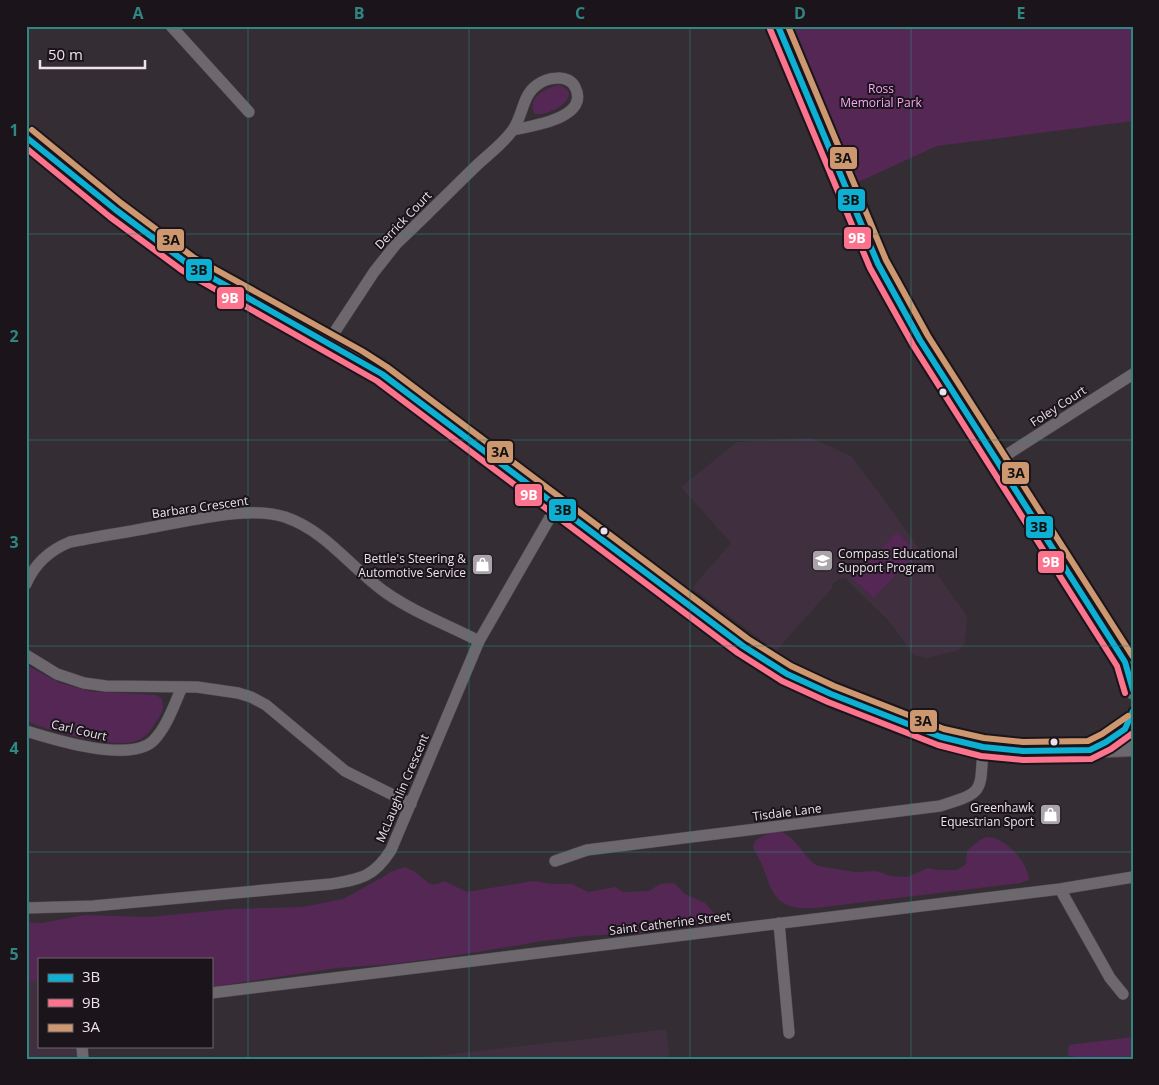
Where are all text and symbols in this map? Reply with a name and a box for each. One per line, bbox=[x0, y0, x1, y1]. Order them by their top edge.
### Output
text: A bbox=[132, 2, 144, 24]
text: B bbox=[354, 2, 364, 24]
text: C bbox=[575, 2, 585, 24]
text: D bbox=[794, 2, 806, 24]
text: E bbox=[1017, 2, 1026, 24]
scale bar bbox=[40, 38, 145, 70]
text: 50 m bbox=[48, 44, 83, 64]
park label: Ross Memorial Park bbox=[840, 80, 923, 111]
text: 1 bbox=[9, 119, 19, 141]
line badge: 3A bbox=[829, 146, 858, 170]
text: 3A bbox=[834, 148, 852, 167]
street label: Derrick Court bbox=[371, 187, 435, 253]
line badge: 3B bbox=[837, 188, 866, 212]
text: 3B bbox=[842, 190, 860, 209]
line badge: 9B bbox=[843, 226, 872, 250]
line badge: 3A bbox=[156, 228, 185, 252]
text: 9B bbox=[848, 228, 866, 247]
text: 3A bbox=[162, 230, 180, 249]
line badge: 3B bbox=[185, 258, 213, 282]
text: 3B bbox=[190, 260, 208, 279]
line badge: 9B bbox=[216, 286, 245, 310]
text: 9B bbox=[221, 288, 239, 307]
text: 2 bbox=[9, 325, 19, 347]
street label: Foley Court bbox=[1027, 382, 1089, 430]
unlabelled marker bbox=[938, 387, 948, 397]
line badge: 3A bbox=[486, 440, 514, 464]
text: 3A bbox=[491, 442, 509, 461]
line badge: 3A bbox=[1001, 461, 1030, 485]
text: 3A bbox=[1007, 463, 1025, 482]
line badge: 9B bbox=[514, 483, 543, 507]
text: 9B bbox=[520, 485, 538, 504]
street label: Barbara Crescent bbox=[151, 492, 249, 522]
line badge: 3B bbox=[548, 498, 577, 522]
text: 3B bbox=[554, 500, 572, 519]
line badge: 3B bbox=[1025, 515, 1054, 539]
text: 3B bbox=[1030, 517, 1048, 536]
unlabelled marker bbox=[599, 526, 609, 536]
text: 3 bbox=[9, 531, 19, 553]
place label: Compass Educational Support Program bbox=[838, 545, 958, 576]
school or university icon: Compass Educational Support Program bbox=[810, 548, 834, 572]
place label: Bettle's Steering & Automotive Service bbox=[358, 550, 466, 581]
line badge: 9B bbox=[1037, 550, 1065, 574]
text: 9B bbox=[1042, 552, 1060, 571]
shop icon: Bettle's Steering & Automotive Service bbox=[470, 553, 494, 577]
line badge: 3A bbox=[909, 709, 938, 733]
text: 3A bbox=[914, 711, 932, 730]
street label: Carl Court bbox=[50, 715, 108, 745]
street label: McLaughlin Crescent bbox=[371, 731, 433, 845]
text: 4 bbox=[9, 737, 19, 759]
unlabelled marker bbox=[1049, 737, 1059, 747]
street label: Tisdale Lane bbox=[752, 799, 823, 825]
place label: Greenhawk Equestrian Sport bbox=[940, 799, 1035, 830]
shop icon: Greenhawk Equestrian Sport bbox=[1038, 802, 1062, 826]
street label: Saint Catherine Street bbox=[608, 907, 732, 939]
text: 5 bbox=[9, 943, 19, 965]
legend bbox=[38, 958, 212, 1048]
text: 3B bbox=[82, 966, 100, 986]
text: 9B bbox=[82, 992, 100, 1012]
text: 3A bbox=[82, 1016, 101, 1036]

